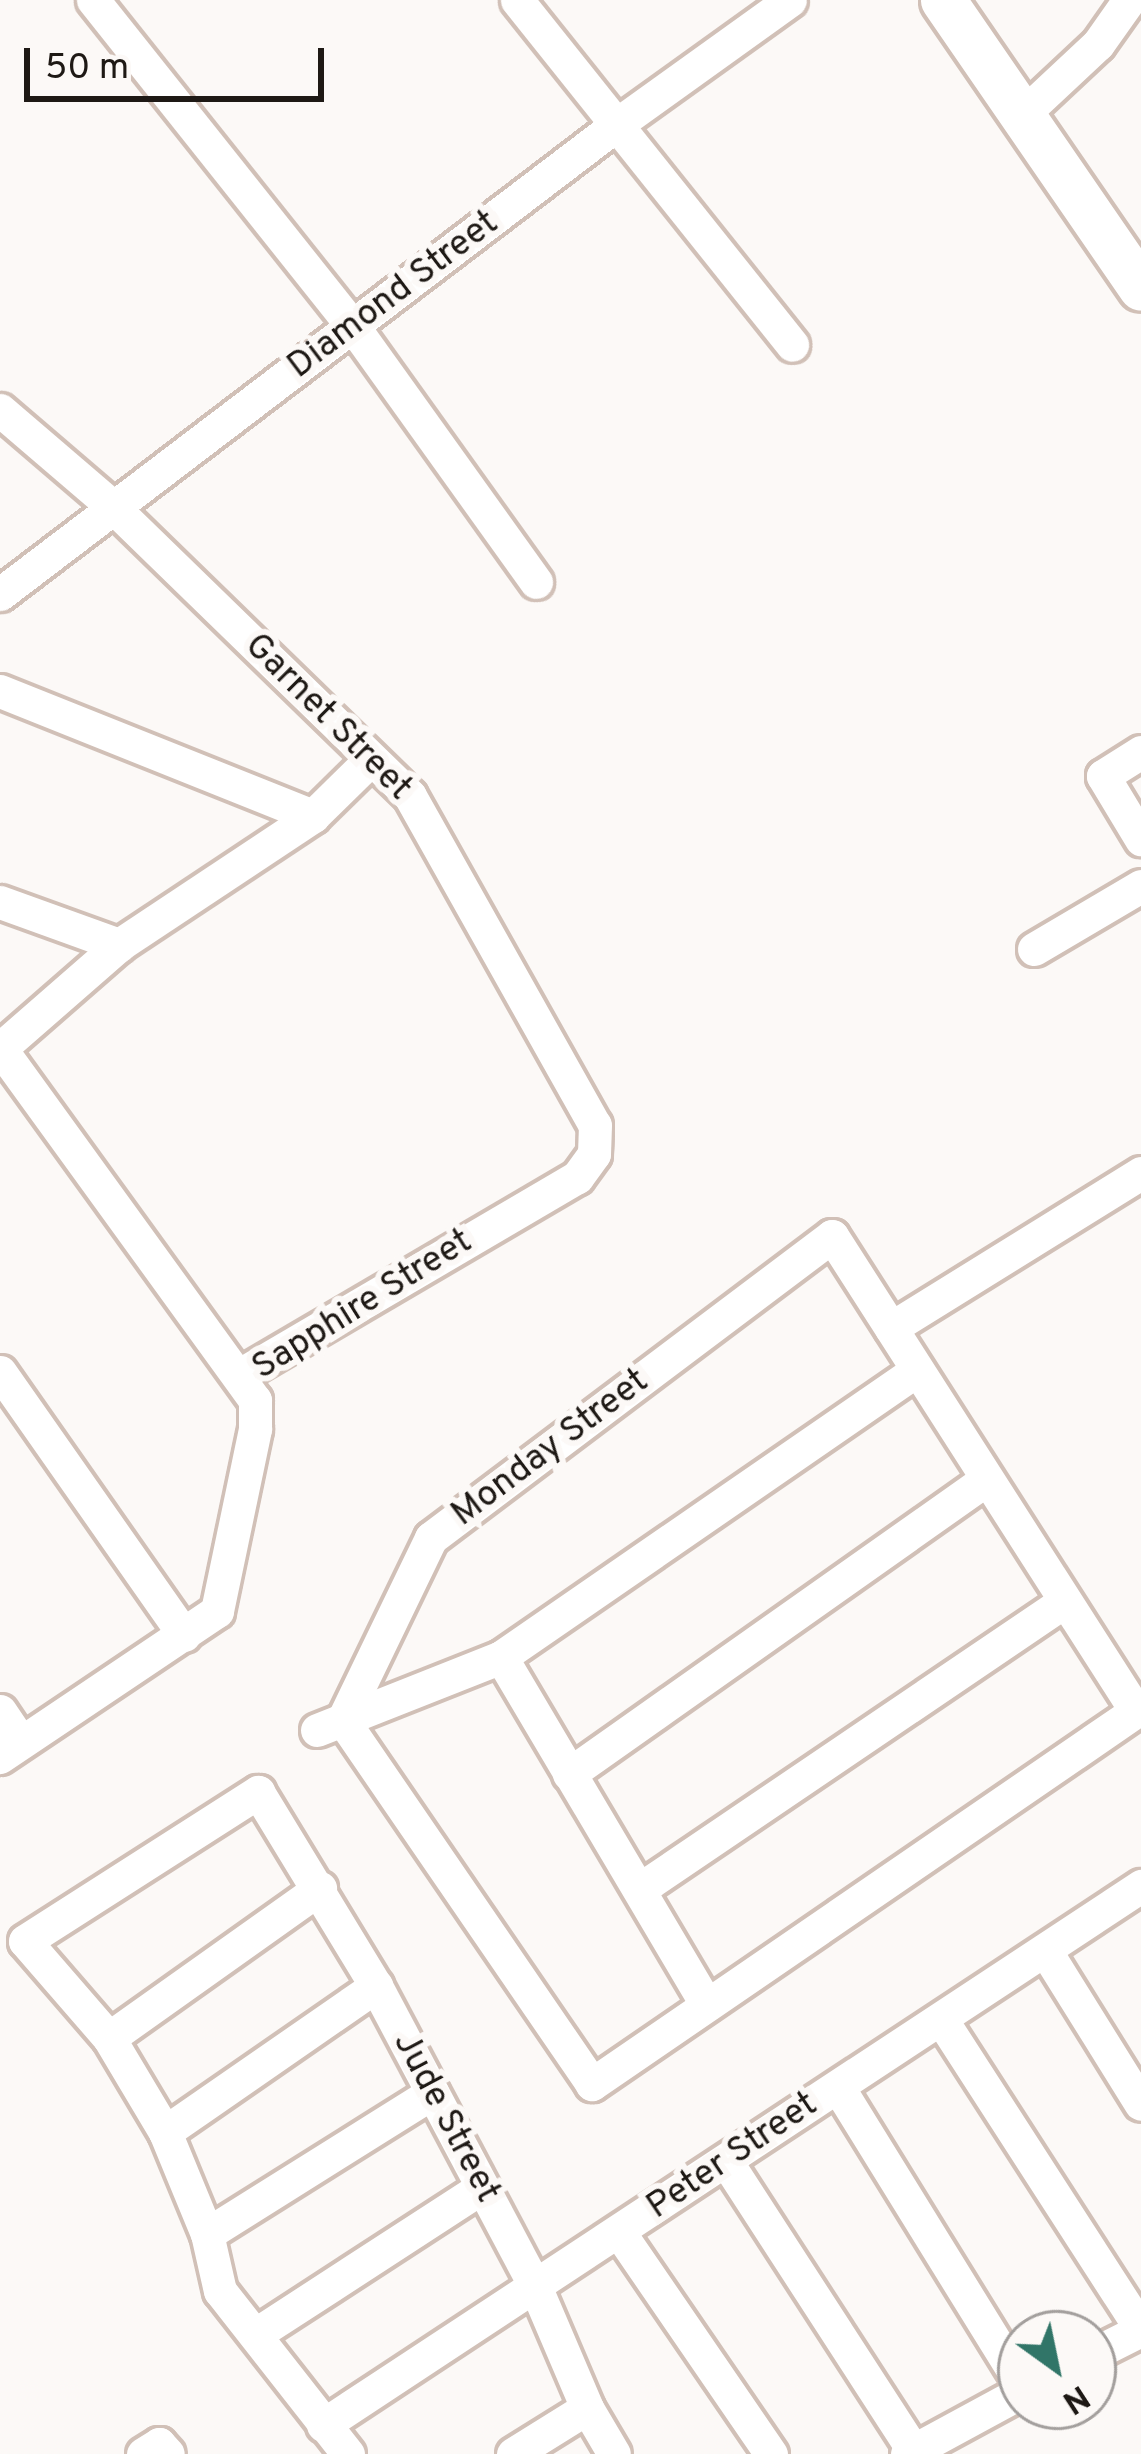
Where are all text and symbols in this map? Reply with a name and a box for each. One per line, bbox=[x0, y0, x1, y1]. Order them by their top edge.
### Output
scale bar bbox=[30, 24, 330, 98]
text: 50 m bbox=[45, 46, 129, 92]
street label: Diamond Street bbox=[280, 203, 508, 389]
street label: Garnet Street bbox=[234, 625, 420, 811]
street label: Sapphire Street bbox=[245, 1221, 481, 1391]
street label: Monday Street bbox=[444, 1361, 658, 1537]
street label: Jude Street bbox=[382, 2025, 508, 2211]
street label: Peter Street bbox=[640, 2084, 826, 2230]
north arrow bbox=[997, 2310, 1117, 2430]
text: N bbox=[1054, 2374, 1096, 2422]

